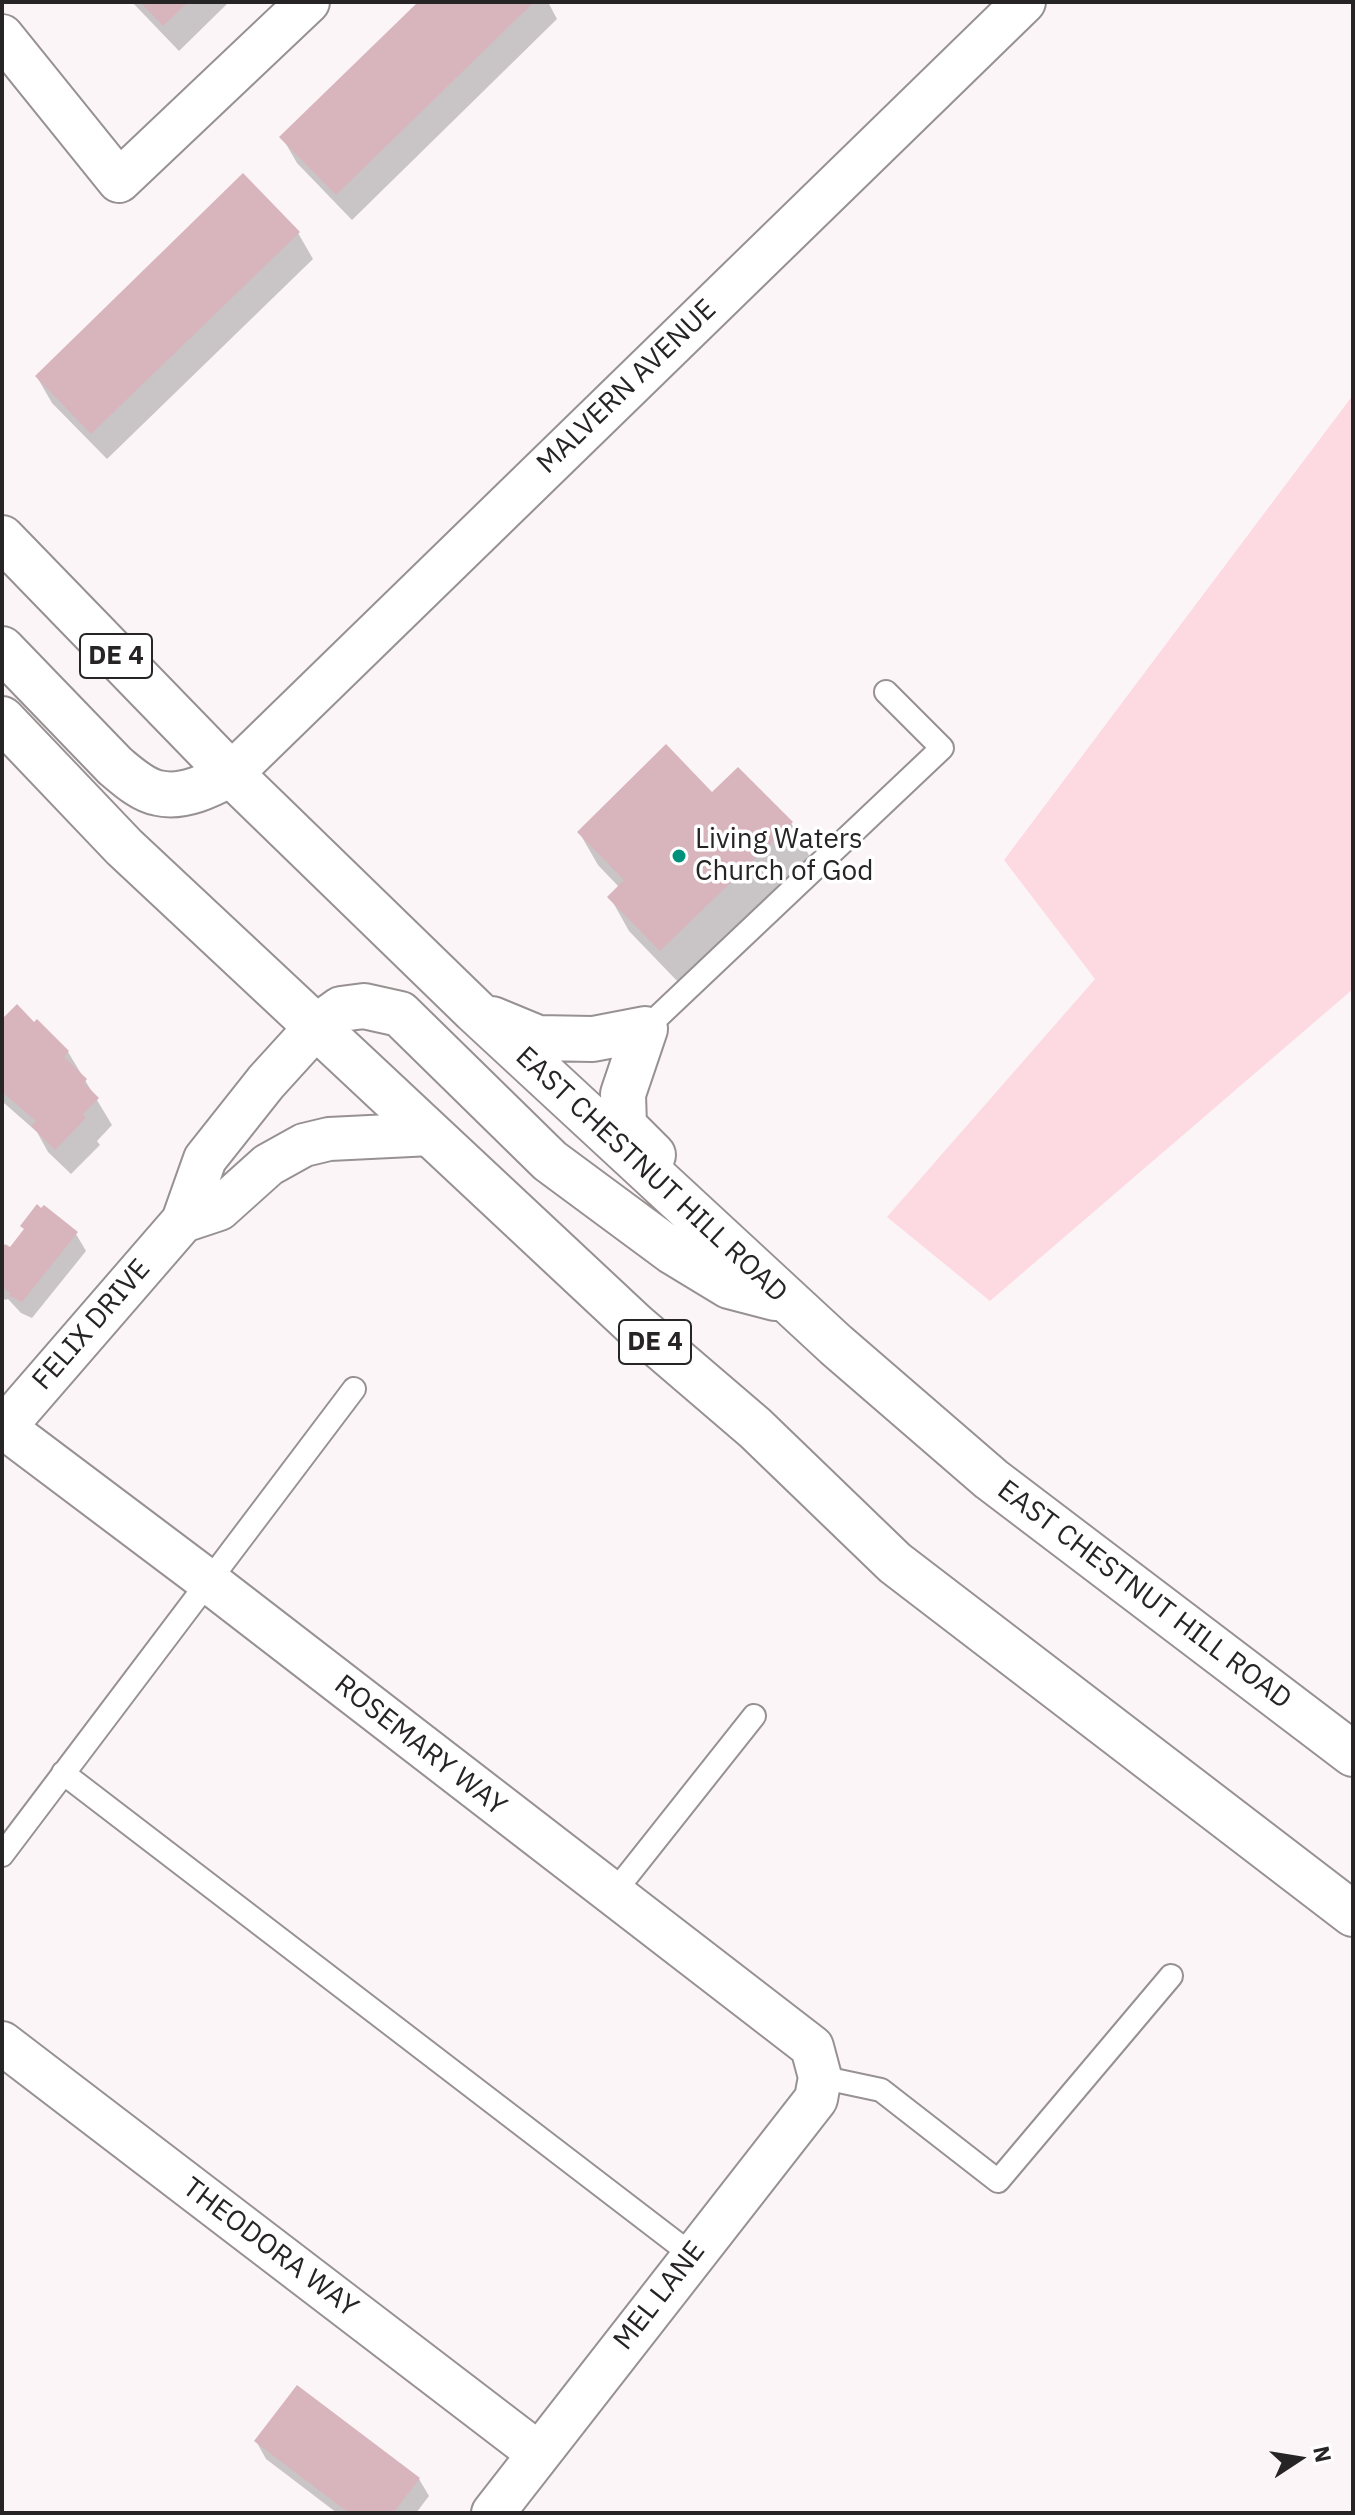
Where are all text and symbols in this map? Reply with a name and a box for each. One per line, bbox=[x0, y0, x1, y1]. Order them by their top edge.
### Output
street label: MALVERN AVENUE bbox=[530, 293, 724, 481]
road number: DE 4 bbox=[80, 634, 152, 678]
place label: Living Waters Church of God bbox=[695, 823, 873, 889]
marker: Living Waters Church of God bbox=[670, 847, 688, 865]
street label: EAST CHESTNUT HILL ROAD bbox=[508, 1040, 794, 1310]
street label: FELIX DRIVE bbox=[26, 1253, 158, 1397]
road number: DE 4 bbox=[619, 1320, 691, 1364]
street label: EAST CHESTNUT HILL ROAD bbox=[991, 1474, 1297, 1716]
street label: ROSEMARY WAY bbox=[327, 1669, 513, 1823]
street label: THEODORA WAY bbox=[176, 2171, 364, 2325]
street label: MEL LANE bbox=[607, 2235, 713, 2357]
north arrow bbox=[1259, 2419, 1339, 2499]
text: N bbox=[1307, 2443, 1339, 2465]

